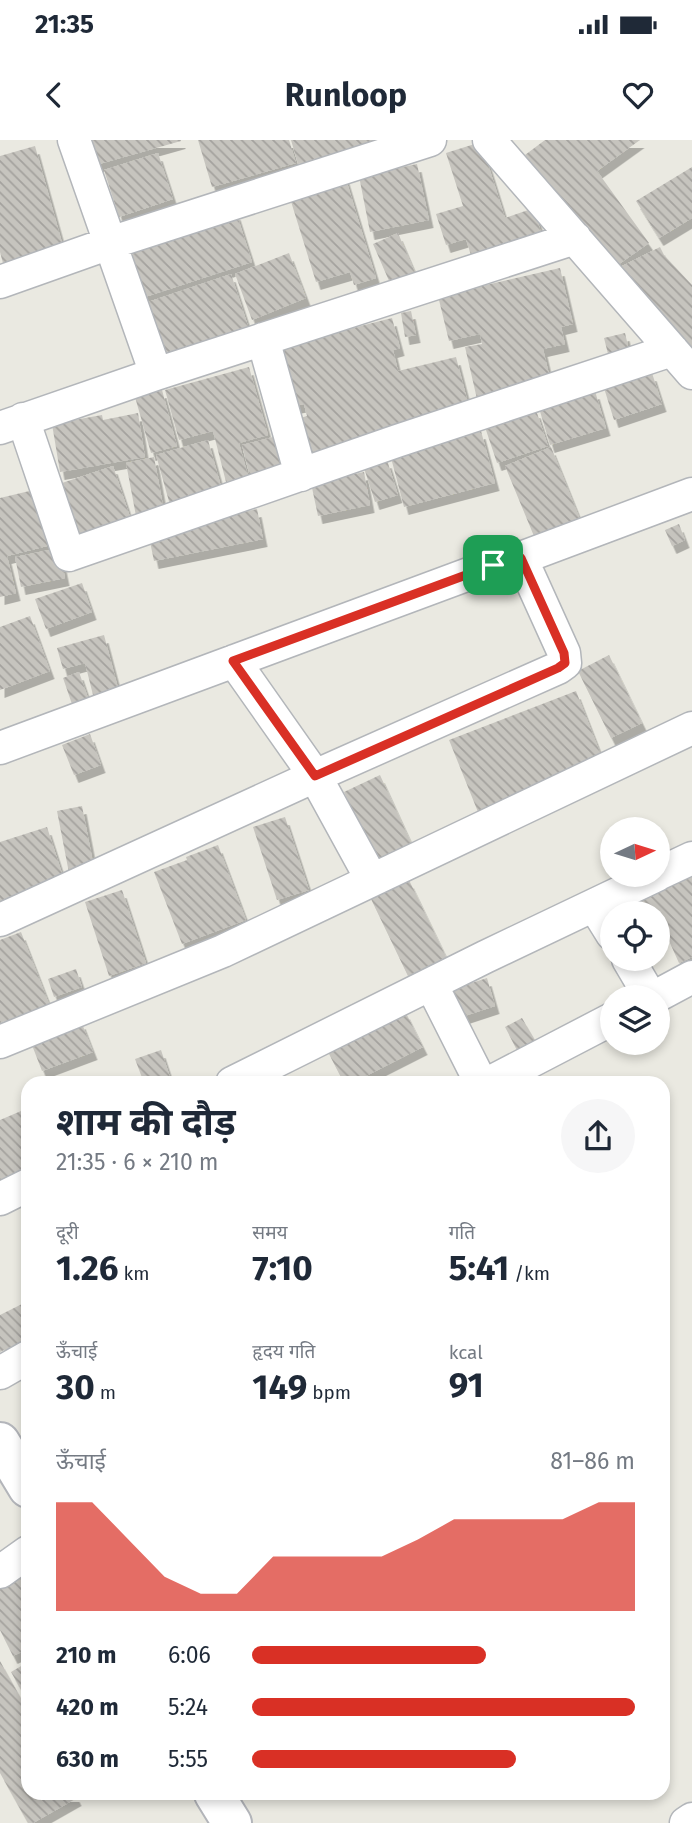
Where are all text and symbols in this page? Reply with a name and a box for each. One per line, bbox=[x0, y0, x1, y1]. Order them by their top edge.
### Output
text: 21:35 bbox=[35, 9, 94, 40]
icon: back bbox=[35, 76, 73, 114]
text: Runloop bbox=[285, 76, 407, 114]
icon: heart bbox=[619, 76, 657, 114]
pin bbox=[463, 535, 523, 595]
icon: arrive bbox=[474, 546, 512, 584]
north arrow bbox=[600, 817, 670, 887]
map controls bbox=[600, 817, 670, 1055]
button: locate bbox=[600, 901, 670, 971]
button: layers bbox=[600, 985, 670, 1055]
text: शाम की दौड़ bbox=[56, 1099, 236, 1145]
button: share bbox=[561, 1099, 635, 1173]
text: 21:35 · 6 × 210 m bbox=[56, 1148, 219, 1176]
text: दूरी bbox=[56, 1221, 79, 1244]
text: समय bbox=[252, 1221, 288, 1244]
text: गति bbox=[449, 1221, 475, 1244]
text: 1.26 bbox=[56, 1247, 118, 1289]
text: 7:10 bbox=[252, 1247, 313, 1289]
text: 5:41 bbox=[449, 1247, 509, 1289]
text: km bbox=[118, 1262, 150, 1285]
text: /km bbox=[509, 1262, 550, 1285]
text: ऊँचाई bbox=[56, 1340, 97, 1363]
text: हृदय गति bbox=[252, 1340, 315, 1363]
text: kcal bbox=[449, 1341, 483, 1364]
text: 91 bbox=[449, 1364, 484, 1406]
text: 30 bbox=[56, 1366, 95, 1408]
text: 149 bbox=[252, 1366, 307, 1408]
text: m bbox=[95, 1381, 116, 1404]
text: bpm bbox=[307, 1381, 351, 1404]
text: ऊँचाई bbox=[56, 1447, 106, 1475]
text: 81–86 m bbox=[550, 1447, 635, 1475]
text: 210 m bbox=[56, 1641, 116, 1669]
text: 6:06 bbox=[168, 1641, 211, 1669]
text: 420 m bbox=[56, 1693, 119, 1721]
text: 5:24 bbox=[168, 1693, 208, 1721]
text: 630 m bbox=[56, 1745, 119, 1773]
text: 5:55 bbox=[168, 1745, 208, 1773]

